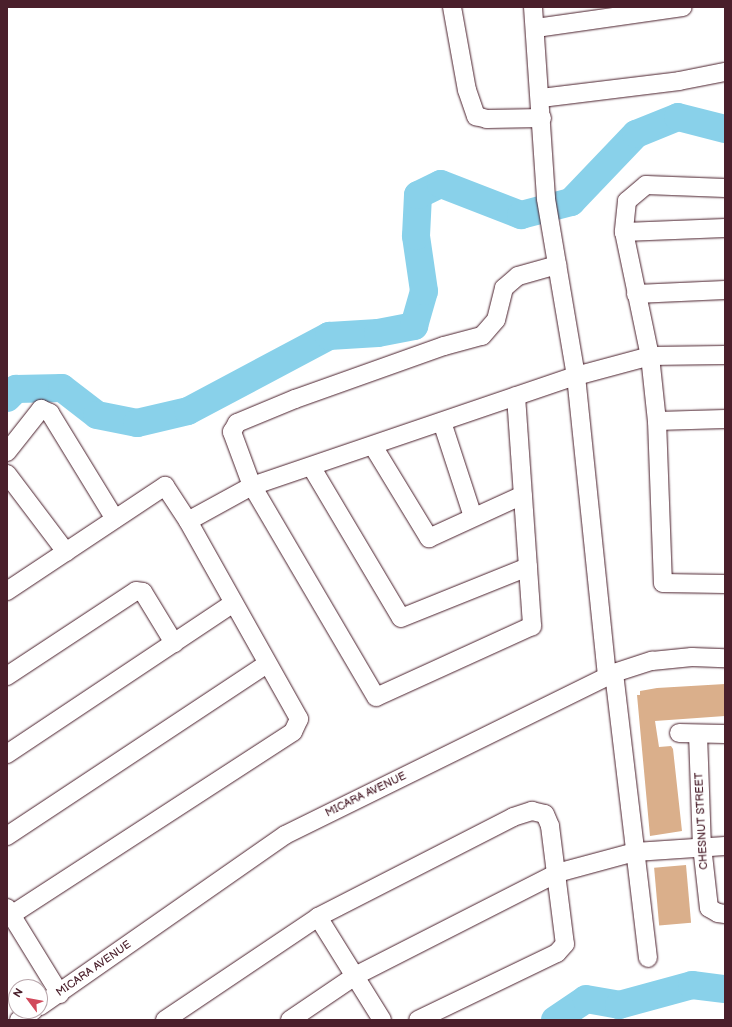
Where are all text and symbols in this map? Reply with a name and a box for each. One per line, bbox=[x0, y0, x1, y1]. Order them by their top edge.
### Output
street label: MICARA AVENUE bbox=[323, 770, 409, 820]
street label: CHESNUT STREET bbox=[693, 772, 711, 870]
street label: MICARA AVENUE bbox=[54, 938, 134, 1000]
north arrow bbox=[8, 979, 48, 1019]
text: N bbox=[11, 986, 26, 1000]

